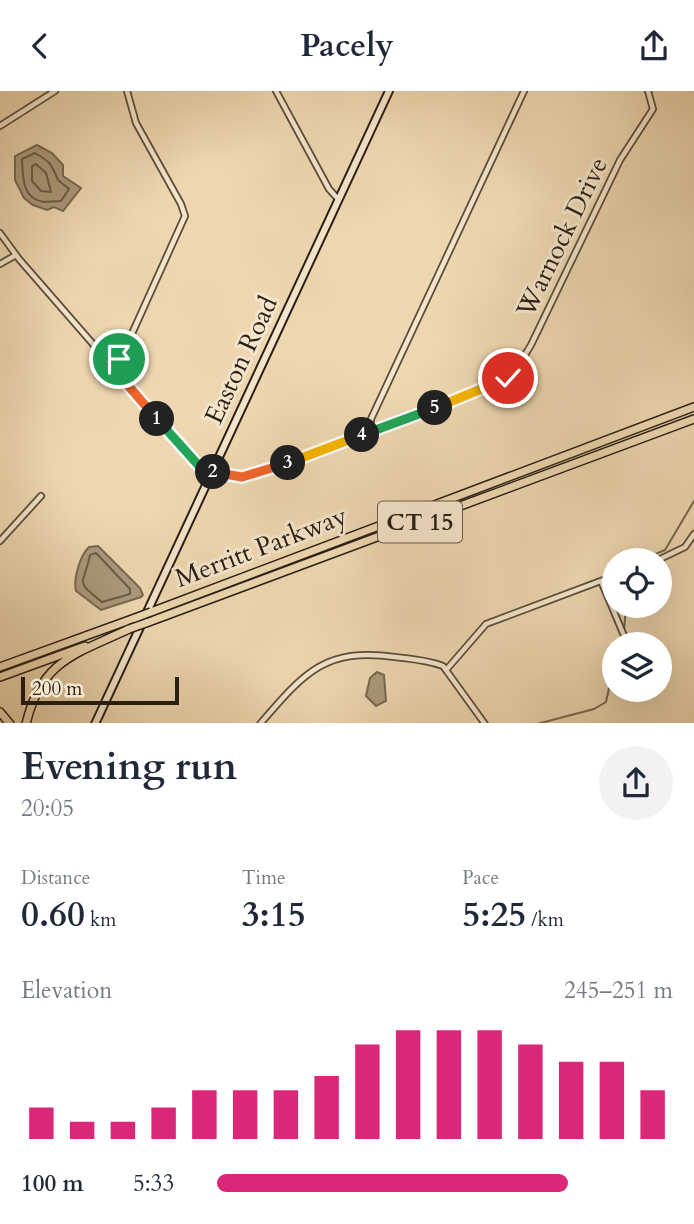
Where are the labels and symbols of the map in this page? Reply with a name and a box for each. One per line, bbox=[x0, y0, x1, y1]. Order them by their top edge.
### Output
street label: Warnock Drive bbox=[508, 151, 616, 324]
street label: Easton Road bbox=[196, 290, 286, 430]
pin bbox=[89, 329, 149, 389]
pin bbox=[478, 348, 538, 408]
pin: 5 bbox=[418, 391, 452, 425]
pin: 1 bbox=[140, 401, 174, 437]
pin: 4 bbox=[344, 417, 380, 453]
pin: 3 bbox=[270, 445, 306, 481]
pin: 2 bbox=[196, 455, 230, 489]
street label: Merritt Parkway bbox=[170, 498, 352, 596]
road number: CT 15 bbox=[378, 501, 462, 543]
scale bar bbox=[21, 675, 178, 706]

